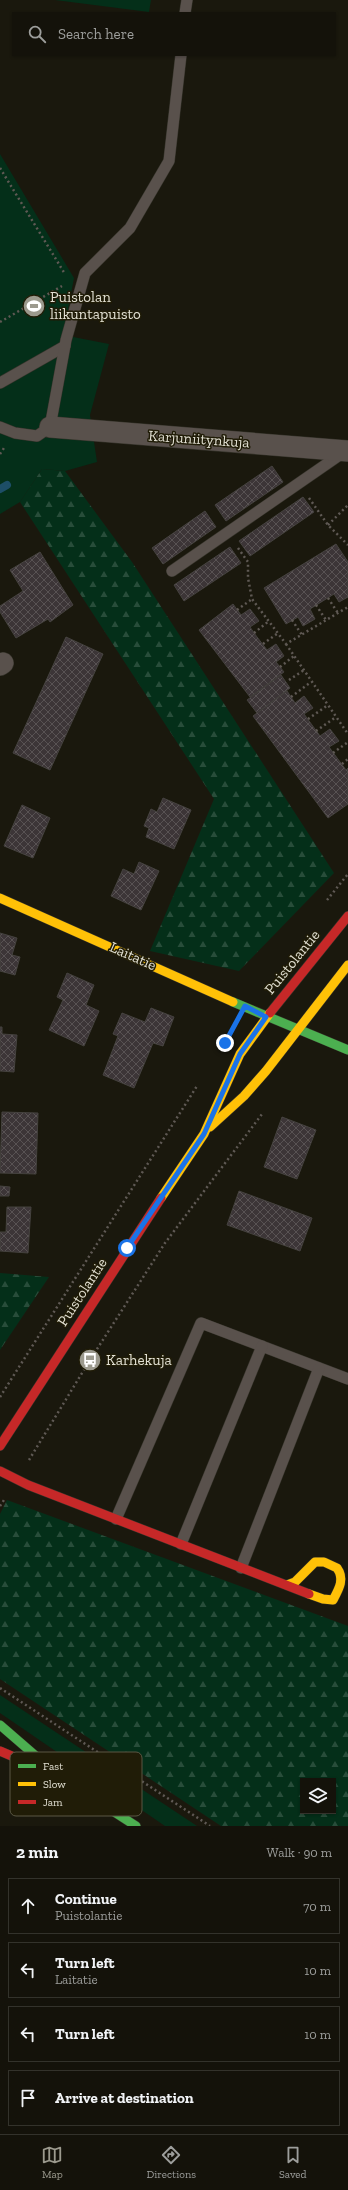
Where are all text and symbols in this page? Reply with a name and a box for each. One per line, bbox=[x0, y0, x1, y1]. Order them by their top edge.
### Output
search box bbox=[12, 12, 336, 56]
icon: search bbox=[26, 23, 48, 45]
text: Search here bbox=[58, 25, 134, 43]
place label: Puistolan liikuntapuisto bbox=[50, 288, 141, 323]
sports icon: Puistolan liikuntapuisto bbox=[21, 293, 47, 319]
street label: Karjuniitynkuja bbox=[148, 426, 250, 452]
street label: Puistolantie bbox=[261, 926, 323, 998]
street label: Laitatie bbox=[107, 938, 159, 974]
route end bbox=[216, 1034, 234, 1052]
route start bbox=[118, 1239, 136, 1257]
street label: Puistolantie bbox=[53, 1255, 111, 1329]
bus stop icon: Karhekuja bbox=[77, 1347, 103, 1373]
place label: Karhekuja bbox=[106, 1351, 172, 1369]
legend bbox=[10, 1752, 142, 1816]
text: Fast bbox=[43, 1760, 64, 1773]
text: Slow bbox=[43, 1778, 66, 1791]
map controls bbox=[300, 1778, 336, 1814]
button: layers bbox=[300, 1778, 336, 1814]
text: Jam bbox=[43, 1796, 63, 1809]
text: 2 min bbox=[16, 1842, 58, 1862]
text: Walk · 90 m bbox=[267, 1845, 332, 1860]
text: Continue bbox=[55, 1890, 117, 1908]
icon: ahead bbox=[17, 1895, 39, 1917]
text: 70 m bbox=[303, 1899, 331, 1914]
text: Puistolantie bbox=[55, 1908, 122, 1923]
text: Turn left bbox=[55, 1954, 115, 1972]
icon: left bbox=[17, 1959, 39, 1981]
text: 10 m bbox=[304, 1963, 331, 1978]
text: Laitatie bbox=[55, 1972, 98, 1987]
icon: left bbox=[17, 2023, 39, 2045]
text: Turn left bbox=[55, 2025, 115, 2043]
text: 10 m bbox=[304, 2027, 331, 2042]
icon: arrive bbox=[17, 2087, 39, 2109]
text: Arrive at destination bbox=[55, 2089, 194, 2107]
tab: Map bbox=[41, 2144, 63, 2181]
tab: Directions bbox=[146, 2144, 196, 2181]
tab: Saved bbox=[279, 2144, 307, 2181]

